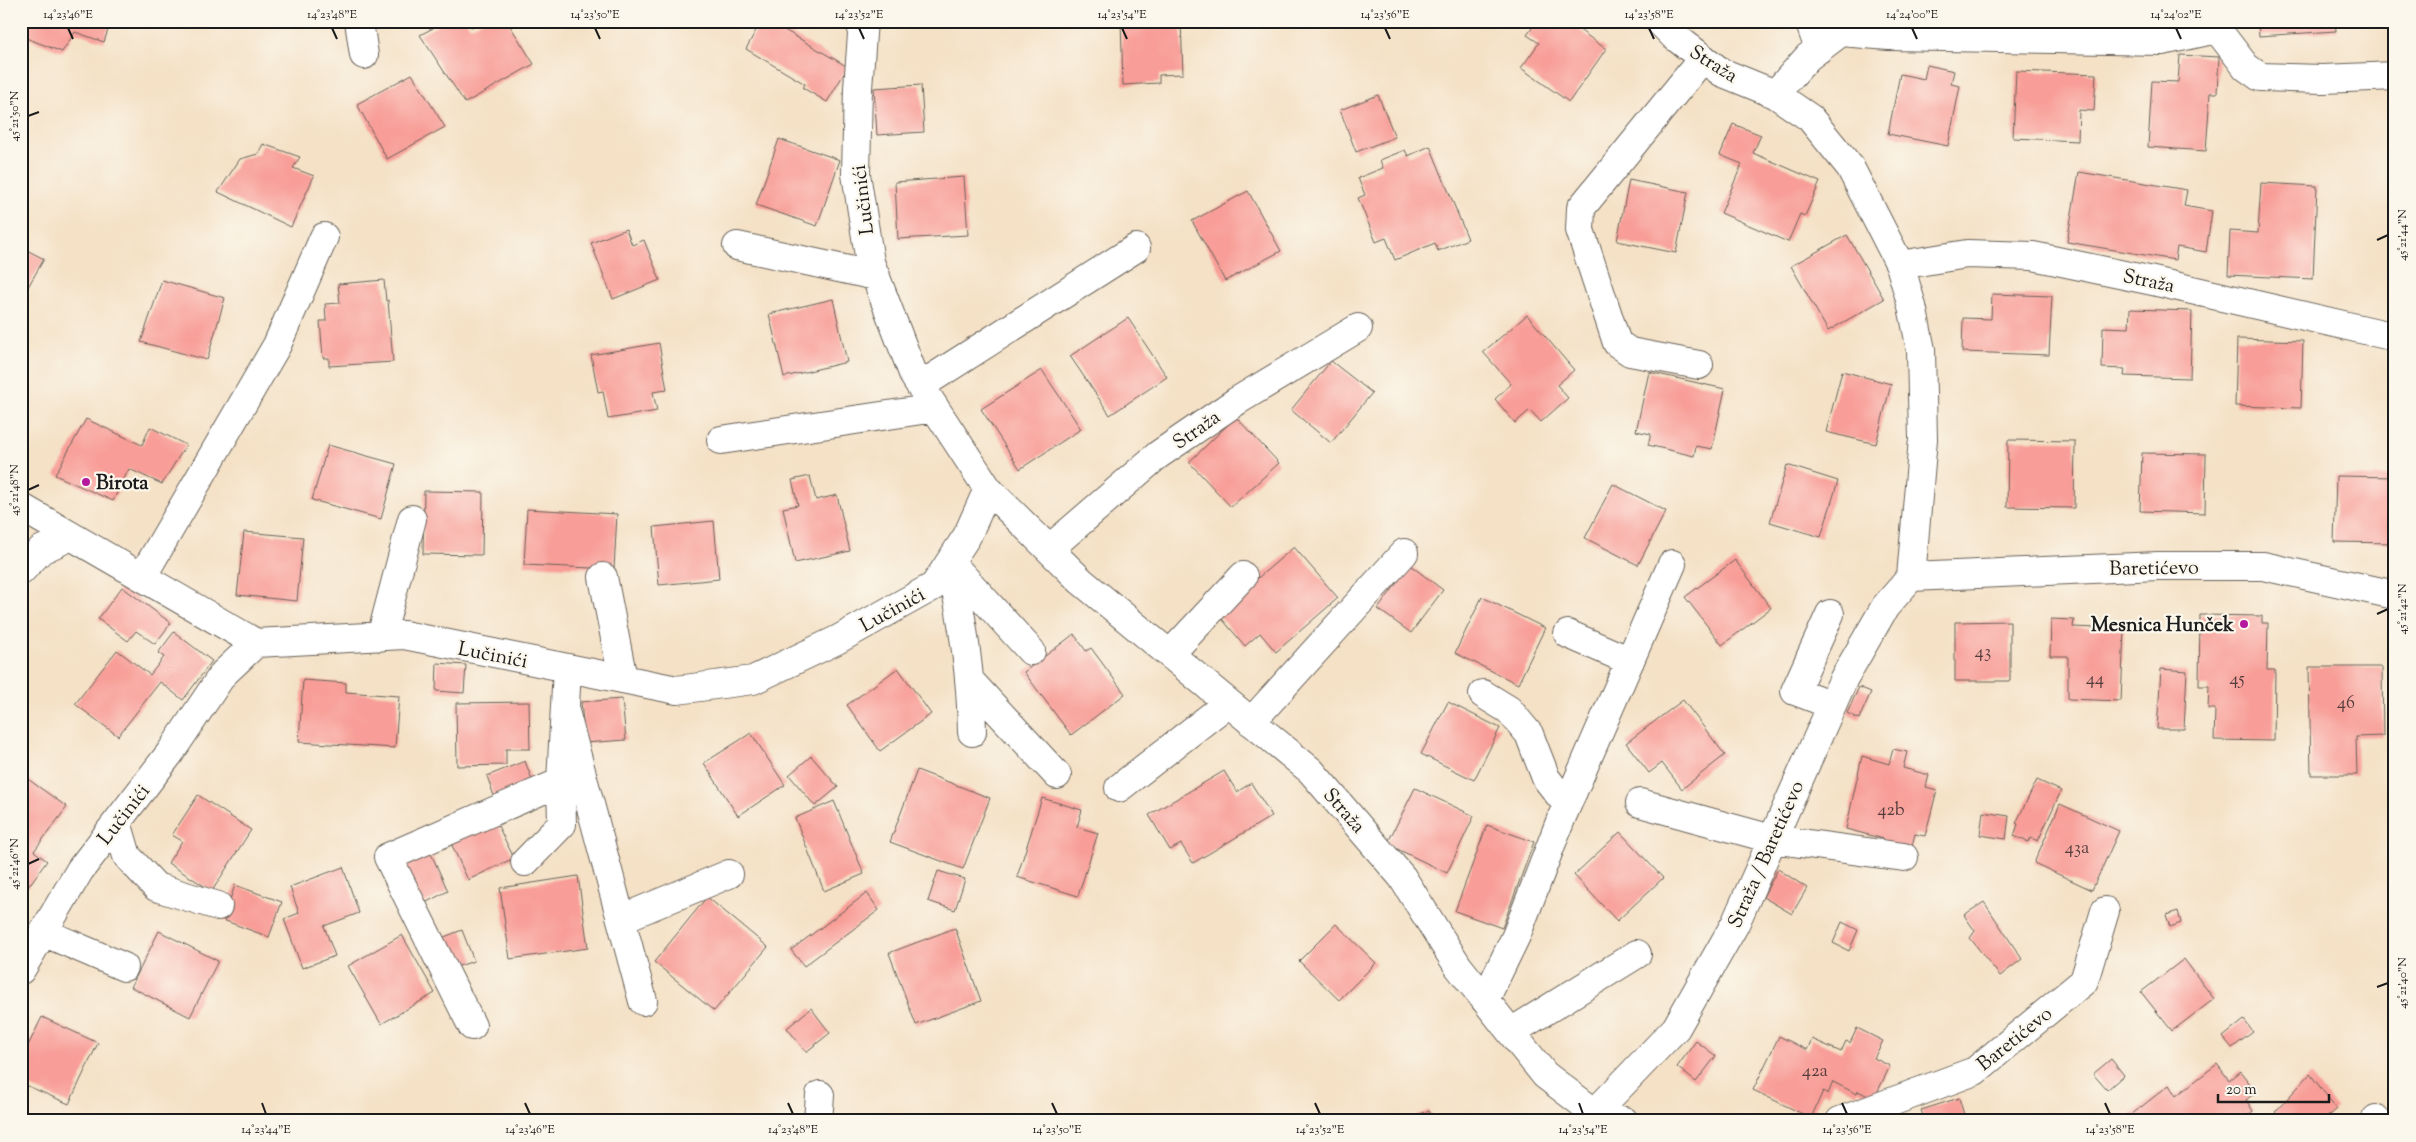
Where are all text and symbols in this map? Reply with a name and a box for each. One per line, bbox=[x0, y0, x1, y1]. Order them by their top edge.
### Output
text: 14°23'46"E bbox=[43, 6, 94, 24]
text: 14°23'48"E bbox=[307, 6, 358, 24]
text: 14°23'50"E bbox=[570, 6, 620, 24]
text: 14°23'52"E bbox=[835, 6, 884, 24]
text: 14°23'54"E bbox=[1098, 6, 1147, 24]
text: 14°23'56"E bbox=[1361, 6, 1410, 24]
text: 14°23'58"E bbox=[1624, 6, 1674, 24]
text: 14°24'00"E bbox=[1886, 6, 1939, 24]
text: 14°24'02"E bbox=[2150, 6, 2202, 24]
street label: Straža bbox=[1683, 39, 1743, 91]
text: 45°21'50"N bbox=[6, 90, 24, 141]
street label: Lučinići bbox=[846, 163, 883, 236]
text: 45°21'44"N bbox=[2394, 209, 2412, 261]
street label: Straža bbox=[2120, 263, 2177, 302]
street label: Straža bbox=[1168, 404, 1227, 458]
text: 45°21'48"N bbox=[6, 464, 24, 516]
place label: Birota bbox=[96, 470, 149, 499]
marker: Birota bbox=[80, 476, 92, 488]
street label: Baretićevo bbox=[2109, 554, 2199, 585]
street label: Lučinići bbox=[855, 581, 931, 641]
text: 45°21'42"N bbox=[2394, 583, 2412, 634]
place label: Mesnica Hunček bbox=[2091, 612, 2234, 641]
marker: Mesnica Hunček bbox=[2238, 618, 2250, 630]
street label: Lučinići bbox=[455, 636, 530, 677]
house number: 43 bbox=[1975, 640, 1991, 666]
house number: 44 bbox=[2086, 667, 2104, 693]
house number: 45 bbox=[2229, 667, 2245, 693]
house number: 46 bbox=[2337, 691, 2355, 717]
street label: Straža / Baretićevo bbox=[1722, 777, 1813, 933]
street label: Lučinići bbox=[92, 779, 158, 852]
street label: Straža bbox=[1315, 782, 1371, 841]
house number: 42b bbox=[1877, 798, 1905, 824]
house number: 43a bbox=[2065, 836, 2089, 862]
text: 45°21'46"N bbox=[6, 838, 24, 890]
text: 45°21'40"N bbox=[2394, 957, 2412, 1009]
street label: Baretićevo bbox=[1972, 1000, 2060, 1079]
house number: 42a bbox=[1802, 1059, 1828, 1085]
scale bar bbox=[2218, 1072, 2330, 1104]
text: 20 m bbox=[2226, 1080, 2257, 1101]
text: 14°23'44"E bbox=[241, 1121, 292, 1139]
text: 14°23'46"E bbox=[505, 1121, 556, 1139]
text: 14°23'48"E bbox=[768, 1121, 819, 1139]
text: 14°23'50"E bbox=[1032, 1121, 1082, 1139]
text: 14°23'52"E bbox=[1296, 1121, 1345, 1139]
text: 14°23'54"E bbox=[1559, 1121, 1608, 1139]
text: 14°23'56"E bbox=[1823, 1121, 1872, 1139]
text: 14°23'58"E bbox=[2085, 1121, 2135, 1139]

